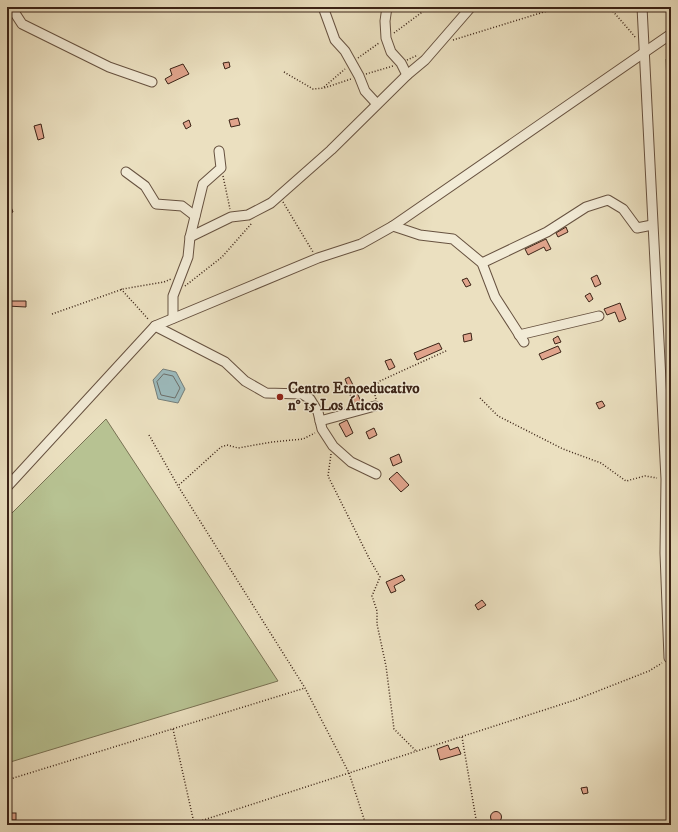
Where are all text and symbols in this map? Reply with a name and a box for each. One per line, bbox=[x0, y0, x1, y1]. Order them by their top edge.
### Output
place label: Centro Etnoeducativo n° 15 Los Áticos bbox=[288, 379, 420, 415]
marker: Centro Etnoeducativo n° 15 Los Áticos bbox=[275, 392, 285, 402]

